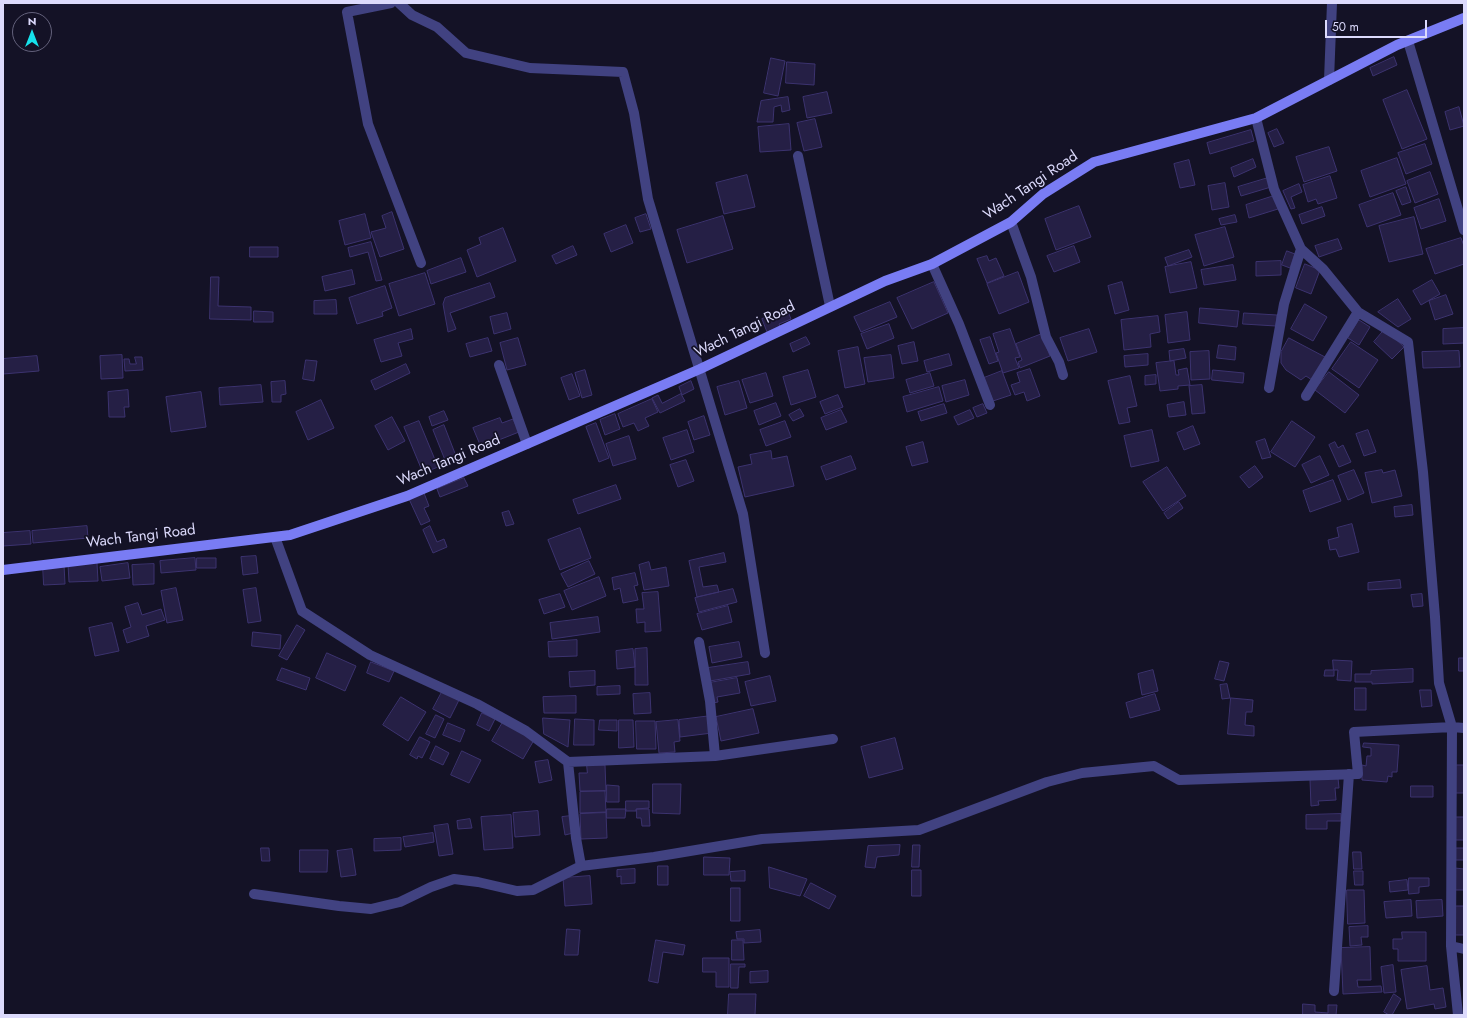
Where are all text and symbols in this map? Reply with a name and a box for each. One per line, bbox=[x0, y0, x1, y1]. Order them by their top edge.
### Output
north arrow bbox=[12, 12, 52, 52]
scale bar bbox=[1327, 12, 1429, 38]
text: N bbox=[28, 13, 36, 29]
text: 50 m bbox=[1332, 18, 1359, 36]
street label: Wach Tangi Road bbox=[980, 148, 1082, 224]
street label: Wach Tangi Road bbox=[692, 298, 798, 362]
street label: Wach Tangi Road bbox=[395, 431, 503, 491]
street label: Wach Tangi Road bbox=[85, 521, 197, 553]

